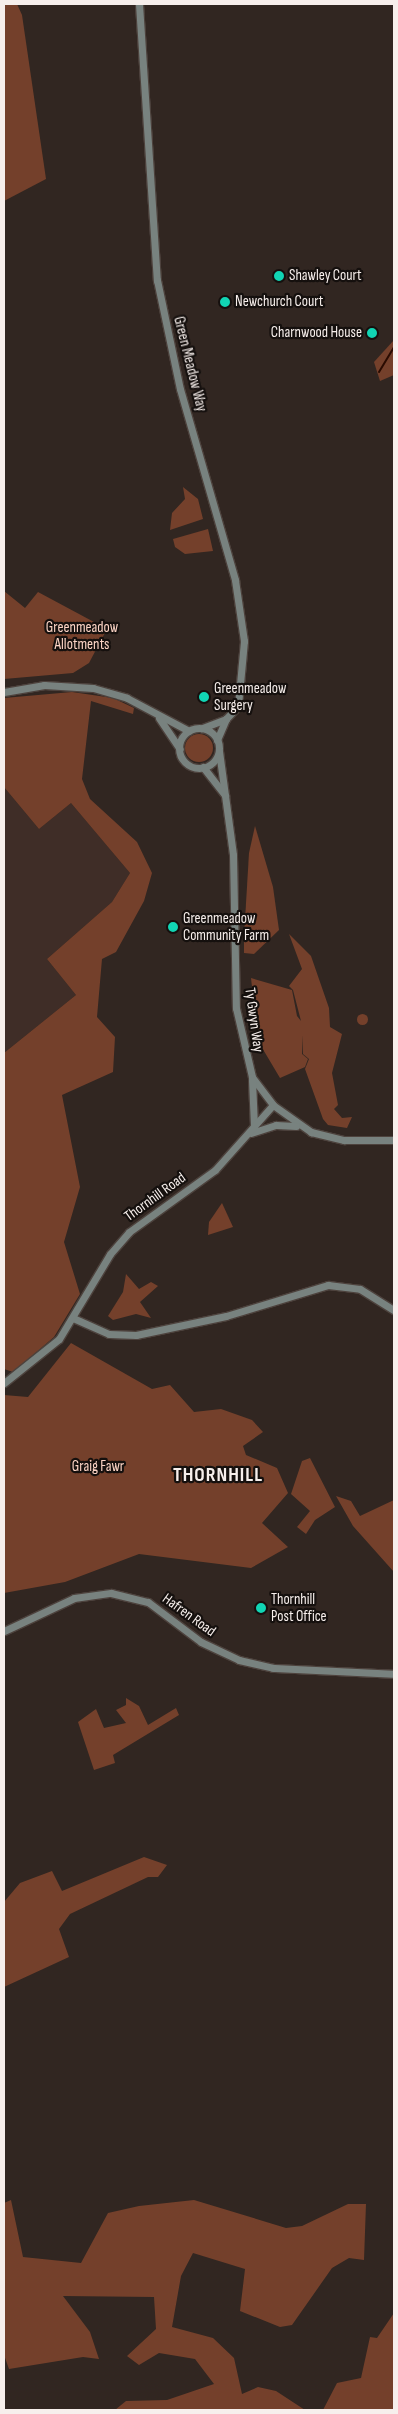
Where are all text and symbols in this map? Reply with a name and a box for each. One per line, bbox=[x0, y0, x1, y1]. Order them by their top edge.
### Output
place label: Shawley Court bbox=[289, 267, 362, 285]
marker: Shawley Court bbox=[273, 270, 285, 282]
place label: Newchurch Court bbox=[235, 293, 323, 311]
marker: Newchurch Court bbox=[219, 296, 231, 308]
street label: Green Meadow Way bbox=[170, 315, 210, 413]
place label: Charnwood House bbox=[271, 324, 362, 342]
marker: Charnwood House bbox=[366, 327, 378, 339]
park label: Greenmeadow Allotments bbox=[46, 618, 118, 653]
place label: Greenmeadow Surgery bbox=[214, 679, 286, 714]
marker: Greenmeadow Surgery bbox=[198, 691, 210, 703]
place label: Greenmeadow Community Farm bbox=[183, 909, 269, 944]
marker: Greenmeadow Community Farm bbox=[167, 921, 179, 933]
street label: Ty Gwyn Way bbox=[241, 987, 267, 1053]
street label: Thornhill Road bbox=[121, 1169, 189, 1225]
park label: Graig Fawr bbox=[72, 1458, 124, 1476]
district label: THORNHILL bbox=[172, 1463, 264, 1487]
street label: Hafren Road bbox=[159, 1590, 219, 1640]
place label: Thornhill Post Office bbox=[271, 1590, 327, 1625]
marker: Thornhill Post Office bbox=[255, 1602, 267, 1614]

